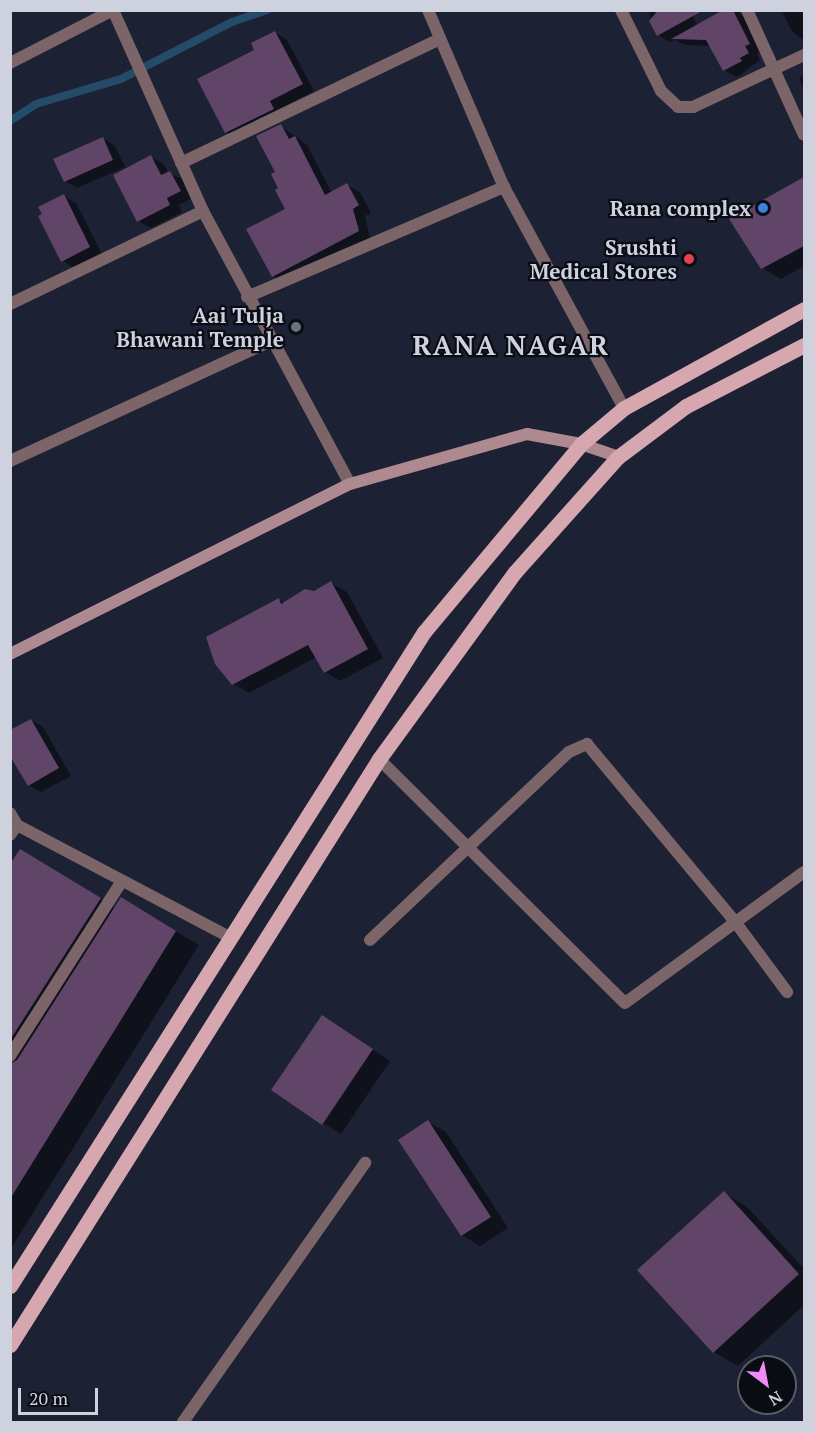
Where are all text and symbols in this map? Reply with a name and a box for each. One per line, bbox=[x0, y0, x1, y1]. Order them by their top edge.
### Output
place label: Rana complex bbox=[610, 195, 751, 221]
marker: Rana complex bbox=[756, 201, 770, 215]
place label: Srushti Medical Stores bbox=[530, 234, 677, 284]
marker: Srushti Medical Stores bbox=[682, 252, 696, 266]
place label: Aai Tulja Bhawani Temple bbox=[116, 302, 284, 352]
marker: Aai Tulja Bhawani Temple bbox=[289, 320, 303, 334]
district label: RANA NAGAR bbox=[412, 330, 610, 362]
north arrow bbox=[737, 1355, 797, 1415]
scale bar bbox=[21, 1376, 100, 1414]
text: 20 m bbox=[29, 1386, 68, 1410]
text: N bbox=[765, 1386, 786, 1411]

